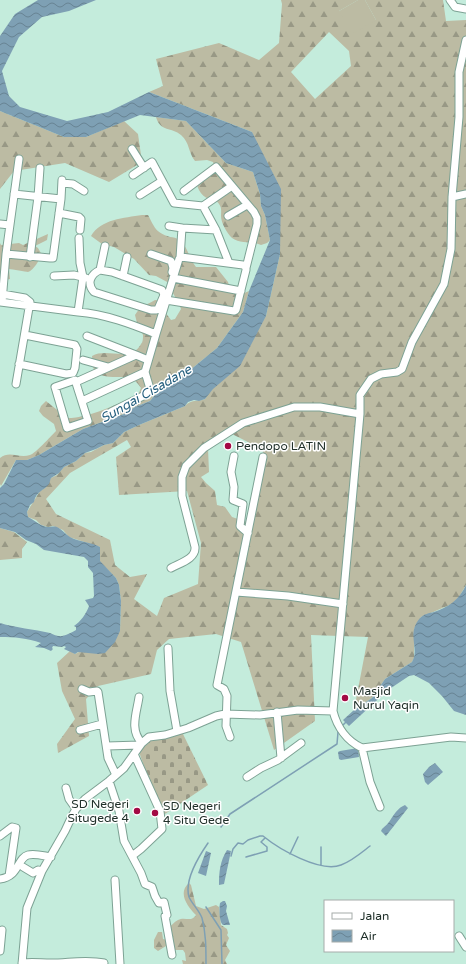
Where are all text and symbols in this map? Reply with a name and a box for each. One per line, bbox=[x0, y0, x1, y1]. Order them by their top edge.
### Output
water label: Sungai Cisadane bbox=[98, 361, 195, 427]
place label: Pendopo LATIN bbox=[236, 439, 326, 453]
marker: Pendopo LATIN bbox=[223, 441, 233, 451]
place label: Masjid Nurul Yaqin bbox=[353, 684, 419, 712]
marker: Masjid Nurul Yaqin bbox=[340, 693, 350, 703]
place label: SD Negeri Situgede 4 bbox=[67, 797, 129, 825]
place label: SD Negeri 4 Situ Gede bbox=[163, 799, 229, 827]
marker: SD Negeri Situgede 4 bbox=[132, 806, 142, 816]
marker: SD Negeri 4 Situ Gede bbox=[150, 808, 160, 818]
legend bbox=[324, 900, 454, 952]
text: Jalan bbox=[360, 909, 389, 923]
text: Air bbox=[360, 929, 377, 943]

